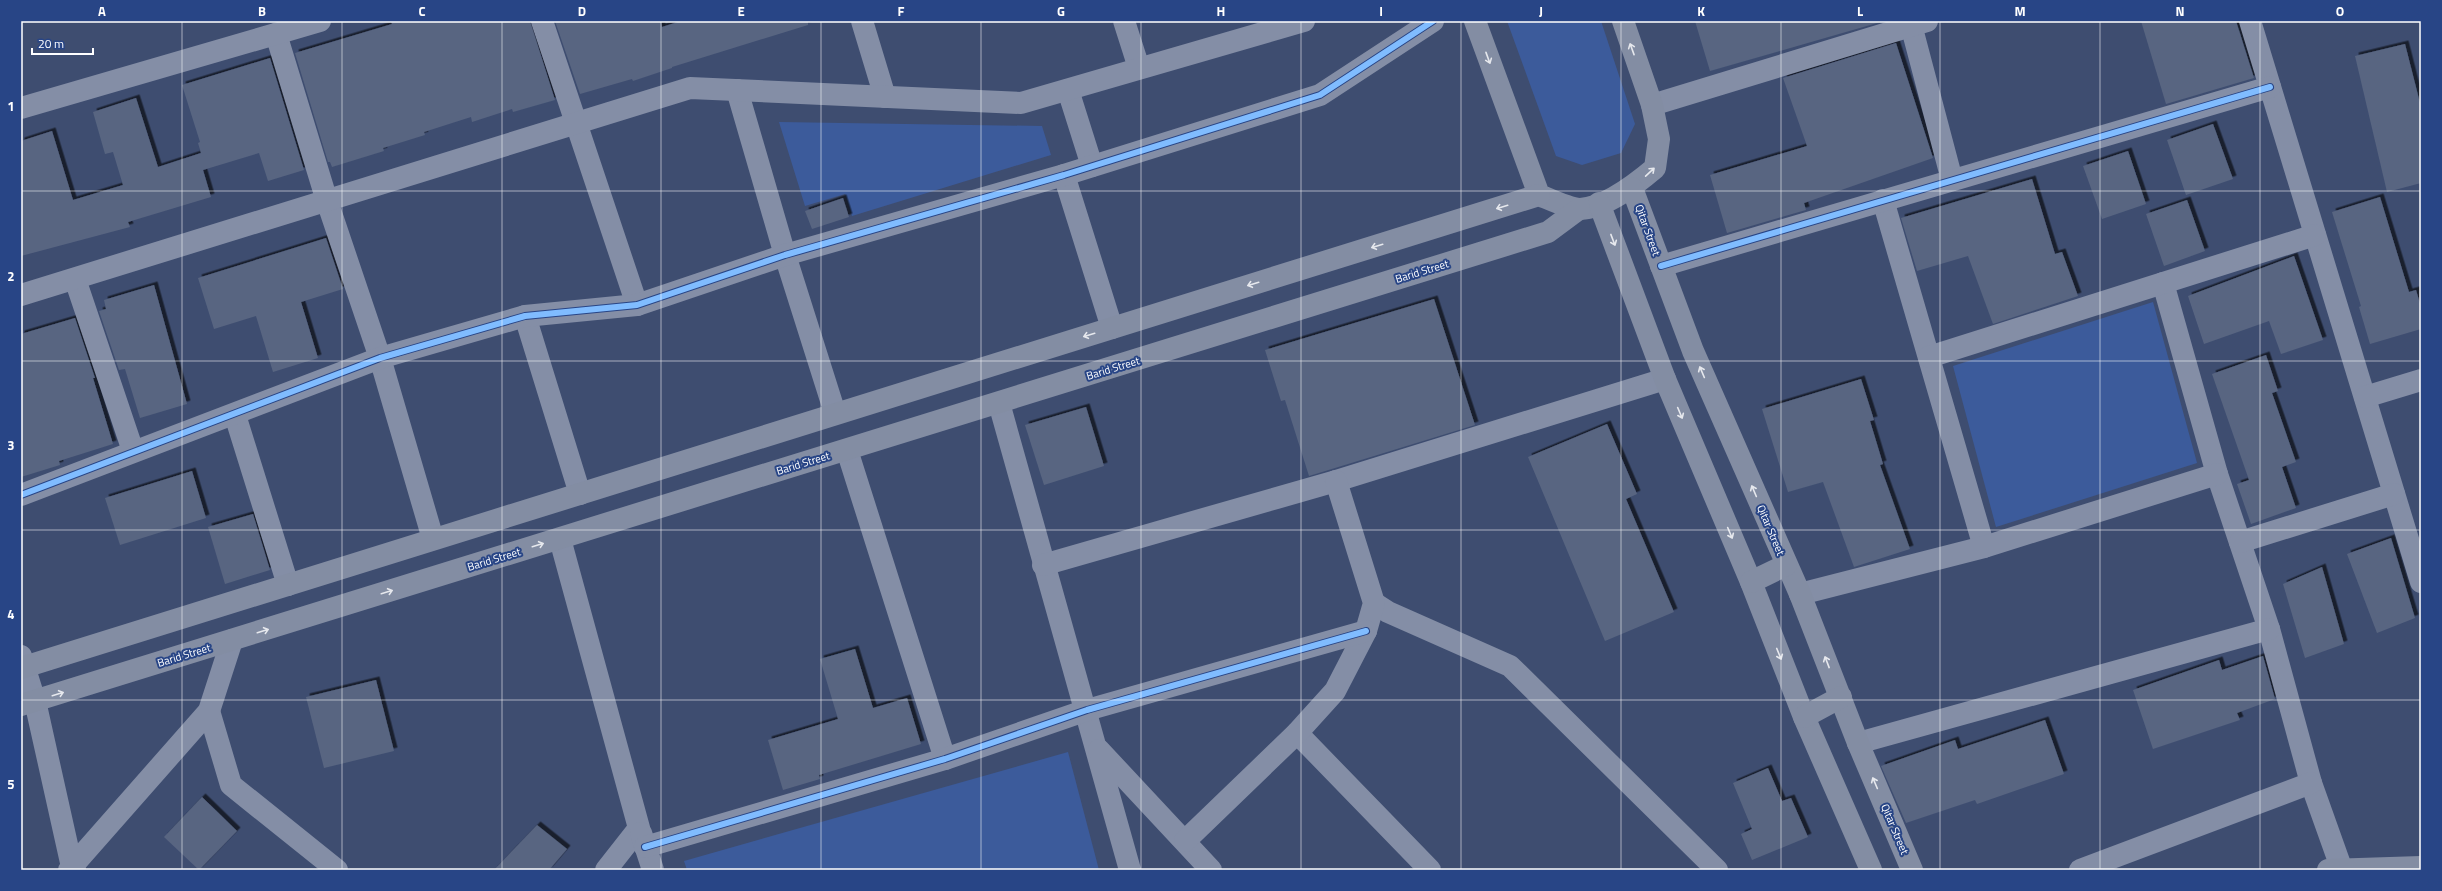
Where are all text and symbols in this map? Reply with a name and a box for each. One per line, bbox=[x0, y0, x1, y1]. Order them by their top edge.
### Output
text: A bbox=[98, 1, 106, 21]
text: B bbox=[258, 1, 266, 21]
text: C bbox=[418, 1, 426, 21]
text: D bbox=[578, 1, 586, 21]
text: E bbox=[737, 1, 745, 21]
text: F bbox=[898, 1, 905, 21]
text: G bbox=[1057, 1, 1065, 21]
text: H bbox=[1217, 1, 1225, 21]
text: I bbox=[1379, 1, 1383, 21]
text: J bbox=[1539, 1, 1543, 21]
text: K bbox=[1697, 1, 1705, 21]
text: L bbox=[1857, 1, 1863, 21]
text: M bbox=[2014, 1, 2026, 21]
text: N bbox=[2175, 1, 2185, 21]
text: O bbox=[2336, 1, 2344, 21]
scale bar bbox=[32, 30, 93, 56]
text: 20 m bbox=[38, 34, 64, 53]
one-way arrow bbox=[1628, 43, 1636, 55]
one-way arrow bbox=[1485, 51, 1493, 63]
text: 1 bbox=[7, 96, 15, 116]
one-way arrow bbox=[1645, 167, 1655, 177]
street label: Qitar Street bbox=[1631, 202, 1665, 258]
one-way arrow bbox=[1495, 204, 1508, 211]
one-way arrow bbox=[1610, 233, 1618, 245]
one-way arrow bbox=[1372, 242, 1384, 250]
street label: Barid Street bbox=[1393, 255, 1451, 287]
text: 2 bbox=[7, 266, 15, 286]
one-way arrow bbox=[1247, 281, 1260, 288]
one-way arrow bbox=[1083, 332, 1096, 339]
street label: Barid Street bbox=[1084, 352, 1142, 384]
one-way arrow bbox=[1698, 366, 1706, 378]
one-way arrow bbox=[1677, 407, 1684, 419]
text: 3 bbox=[7, 435, 15, 455]
street label: Barid Street bbox=[774, 447, 832, 479]
one-way arrow bbox=[1750, 485, 1757, 497]
street label: Qitar Street bbox=[1753, 502, 1789, 558]
one-way arrow bbox=[1727, 527, 1735, 539]
one-way arrow bbox=[531, 541, 543, 549]
street label: Barid Street bbox=[465, 543, 523, 575]
one-way arrow bbox=[380, 588, 393, 595]
text: 4 bbox=[7, 604, 15, 624]
one-way arrow bbox=[256, 627, 269, 634]
street label: Barid Street bbox=[155, 639, 213, 671]
one-way arrow bbox=[1776, 647, 1783, 659]
one-way arrow bbox=[1822, 656, 1830, 668]
one-way arrow bbox=[52, 690, 65, 697]
text: 5 bbox=[7, 774, 15, 794]
one-way arrow bbox=[1871, 777, 1878, 789]
street label: Qitar Street bbox=[1877, 801, 1913, 857]

